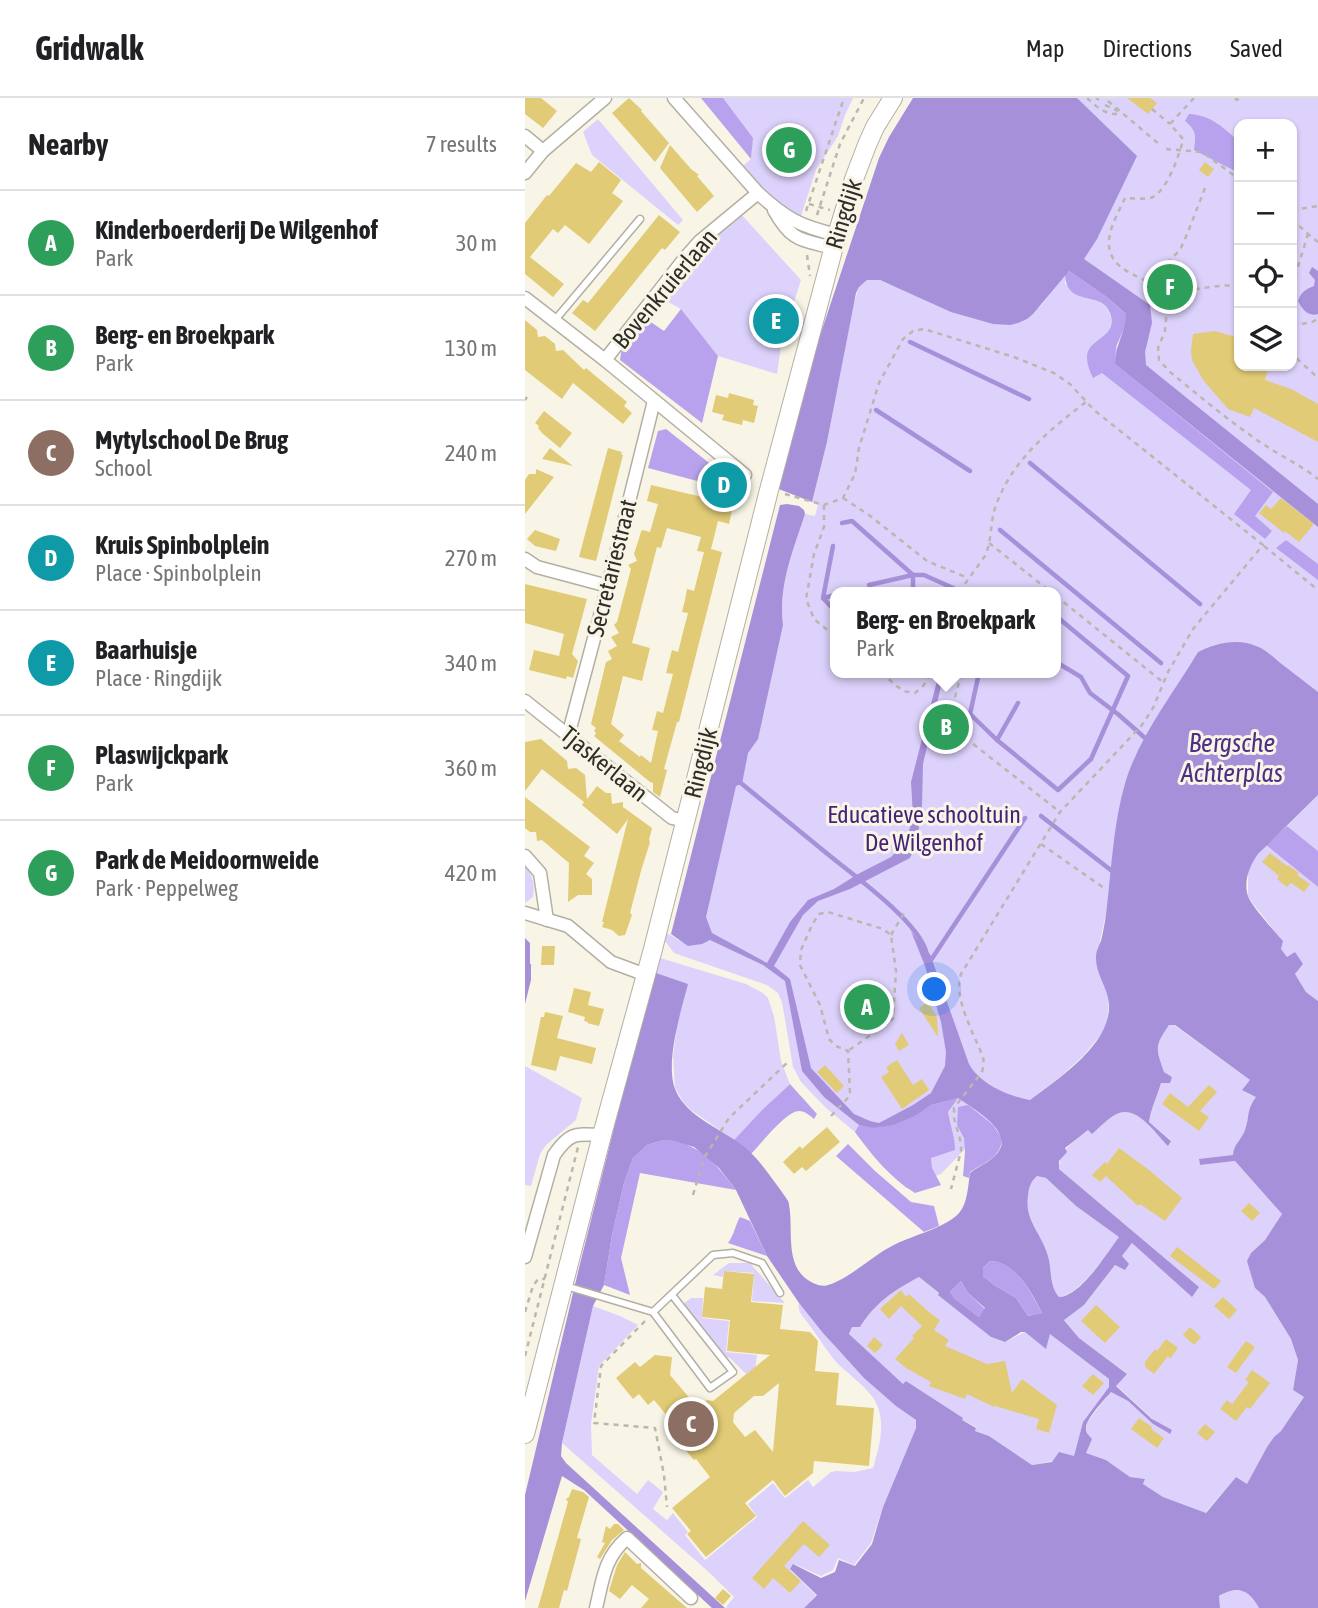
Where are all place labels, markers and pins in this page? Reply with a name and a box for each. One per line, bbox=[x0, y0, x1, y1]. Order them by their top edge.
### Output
pin: G bbox=[766, 124, 812, 176]
pin: F bbox=[1147, 261, 1193, 313]
pin: E bbox=[753, 295, 799, 347]
pin: D bbox=[701, 459, 747, 511]
pin: B bbox=[923, 701, 969, 753]
pin: A bbox=[844, 981, 890, 1033]
pin: C bbox=[668, 1398, 714, 1450]

